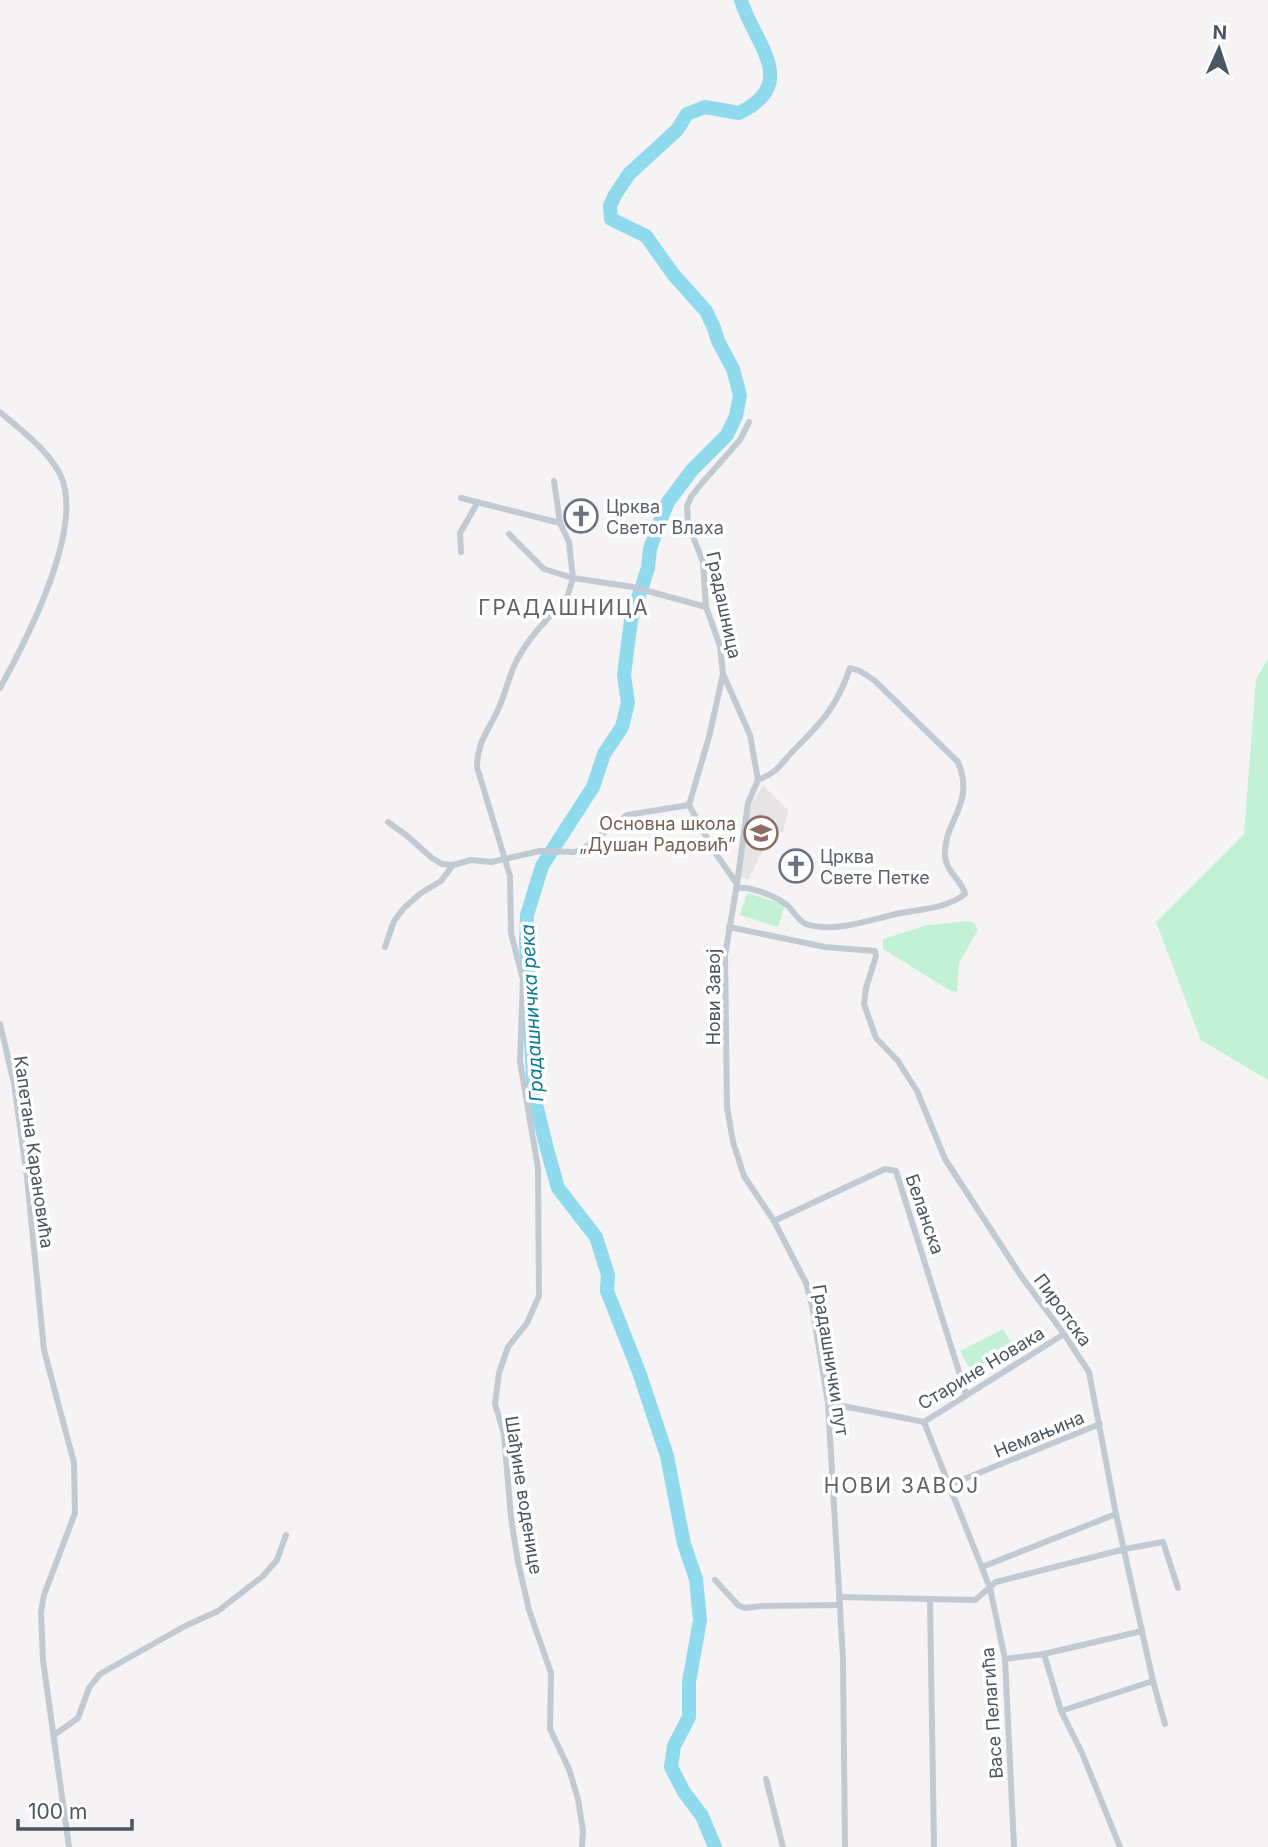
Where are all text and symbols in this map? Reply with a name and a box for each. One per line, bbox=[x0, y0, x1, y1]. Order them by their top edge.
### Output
north arrow bbox=[1184, 14, 1254, 84]
text: N bbox=[1212, 21, 1228, 44]
place label: Црква Светог Влаха bbox=[606, 496, 724, 538]
church icon: Црква Светог Влаха bbox=[562, 497, 600, 535]
street label: Градашница bbox=[702, 549, 746, 661]
district label: ГРАДАШНИЦА bbox=[478, 595, 650, 620]
place label: Основна школа „Душан Радовић” bbox=[579, 813, 736, 855]
school or university icon: Основна школа „Душан Радовић” bbox=[742, 814, 780, 852]
place label: Црква Свете Петке bbox=[820, 846, 930, 888]
church icon: Црква Свете Петке bbox=[777, 847, 815, 885]
water label: Градашничка река bbox=[516, 923, 548, 1102]
street label: Нови Завој bbox=[703, 949, 724, 1045]
street label: Капетана Карановића bbox=[10, 1054, 58, 1250]
street label: Беланска bbox=[901, 1171, 949, 1257]
street label: Пиротска bbox=[1030, 1270, 1096, 1350]
street label: Градашнички пут bbox=[809, 1283, 853, 1438]
street label: Старине Новака bbox=[914, 1322, 1048, 1414]
street label: Немањина bbox=[991, 1406, 1087, 1462]
street label: Шађине воденице bbox=[501, 1414, 547, 1576]
district label: НОВИ ЗАВОЈ bbox=[824, 1473, 980, 1498]
street label: Васе Пелагића bbox=[977, 1647, 1007, 1779]
scale bar bbox=[18, 1787, 131, 1831]
text: 100 m bbox=[28, 1799, 87, 1824]

